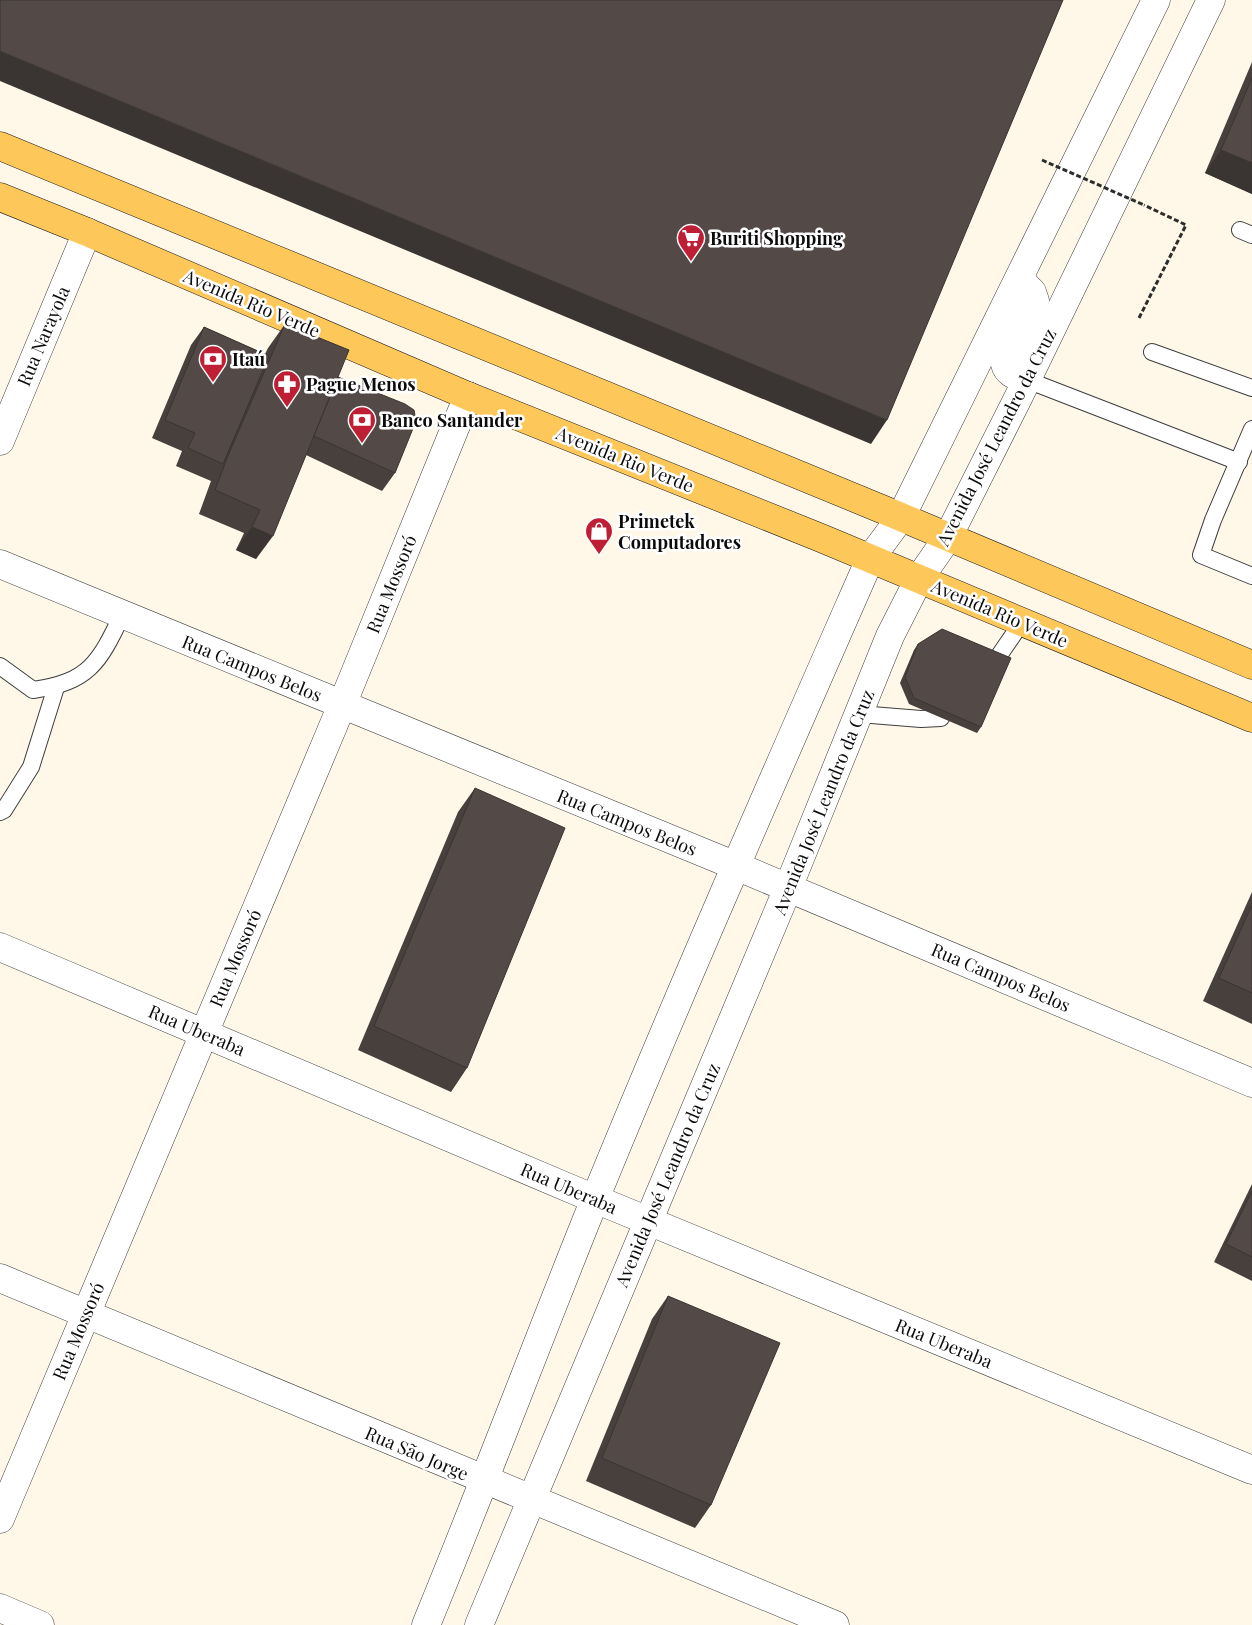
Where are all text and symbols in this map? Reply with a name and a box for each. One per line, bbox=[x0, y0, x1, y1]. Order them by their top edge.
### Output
supermarket icon: Buriti Shopping bbox=[676, 223, 706, 262]
place label: Buriti Shopping bbox=[710, 226, 843, 250]
street label: Avenida Rio Verde bbox=[179, 263, 324, 343]
street label: Rua Narayola bbox=[11, 282, 75, 390]
street label: Avenida José Leandro da Cruz bbox=[930, 324, 1061, 551]
bank icon: Itaú bbox=[198, 344, 228, 383]
place label: Itaú bbox=[232, 347, 265, 371]
pharmacy icon: Pague Menos bbox=[272, 369, 302, 408]
place label: Pague Menos bbox=[306, 372, 416, 396]
bank icon: Banco Santander bbox=[347, 405, 377, 444]
place label: Banco Santander bbox=[381, 408, 523, 432]
street label: Avenida Rio Verde bbox=[552, 420, 697, 497]
place label: Primetek Computadores bbox=[618, 509, 741, 554]
shop icon: Primetek Computadores bbox=[584, 516, 614, 555]
street label: Rua Mossoró bbox=[360, 531, 422, 637]
street label: Avenida Rio Verde bbox=[927, 573, 1072, 653]
street label: Rua Campos Belos bbox=[179, 629, 325, 707]
street label: Avenida José Leandro da Cruz bbox=[766, 686, 879, 919]
street label: Rua Campos Belos bbox=[554, 783, 700, 861]
street label: Rua Mossoró bbox=[204, 905, 266, 1011]
street label: Rua Campos Belos bbox=[928, 937, 1074, 1017]
street label: Rua Uberaba bbox=[145, 999, 249, 1061]
street label: Avenida José Leandro da Cruz bbox=[609, 1059, 725, 1291]
street label: Rua Uberaba bbox=[517, 1157, 621, 1219]
street label: Rua Mossoró bbox=[47, 1278, 109, 1384]
street label: Rua Uberaba bbox=[892, 1313, 996, 1373]
street label: Rua São Jorge bbox=[362, 1420, 472, 1486]

